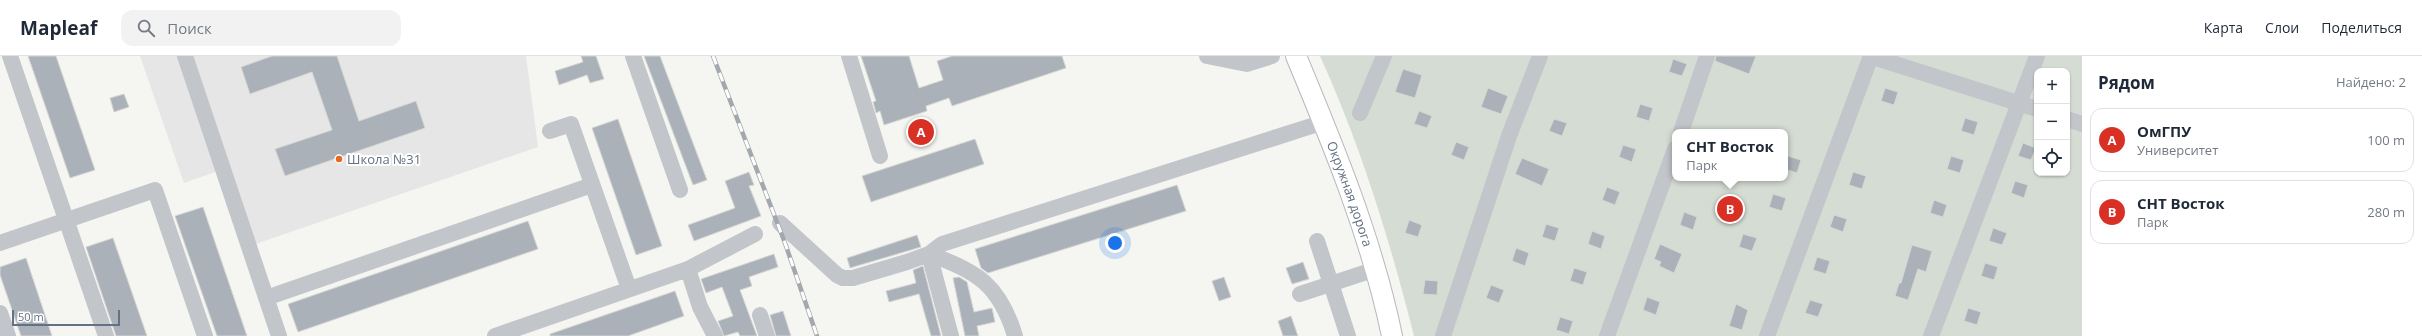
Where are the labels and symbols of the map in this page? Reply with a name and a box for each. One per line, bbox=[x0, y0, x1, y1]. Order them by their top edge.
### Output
pin: A bbox=[908, 117, 934, 147]
street label: Окружная дорога bbox=[1323, 138, 1377, 249]
place label: Школа №31 bbox=[347, 150, 421, 168]
marker: Школа №31 bbox=[334, 154, 344, 164]
pin: B bbox=[1717, 194, 1743, 224]
your location bbox=[1105, 233, 1125, 253]
scale bar bbox=[12, 308, 120, 327]

